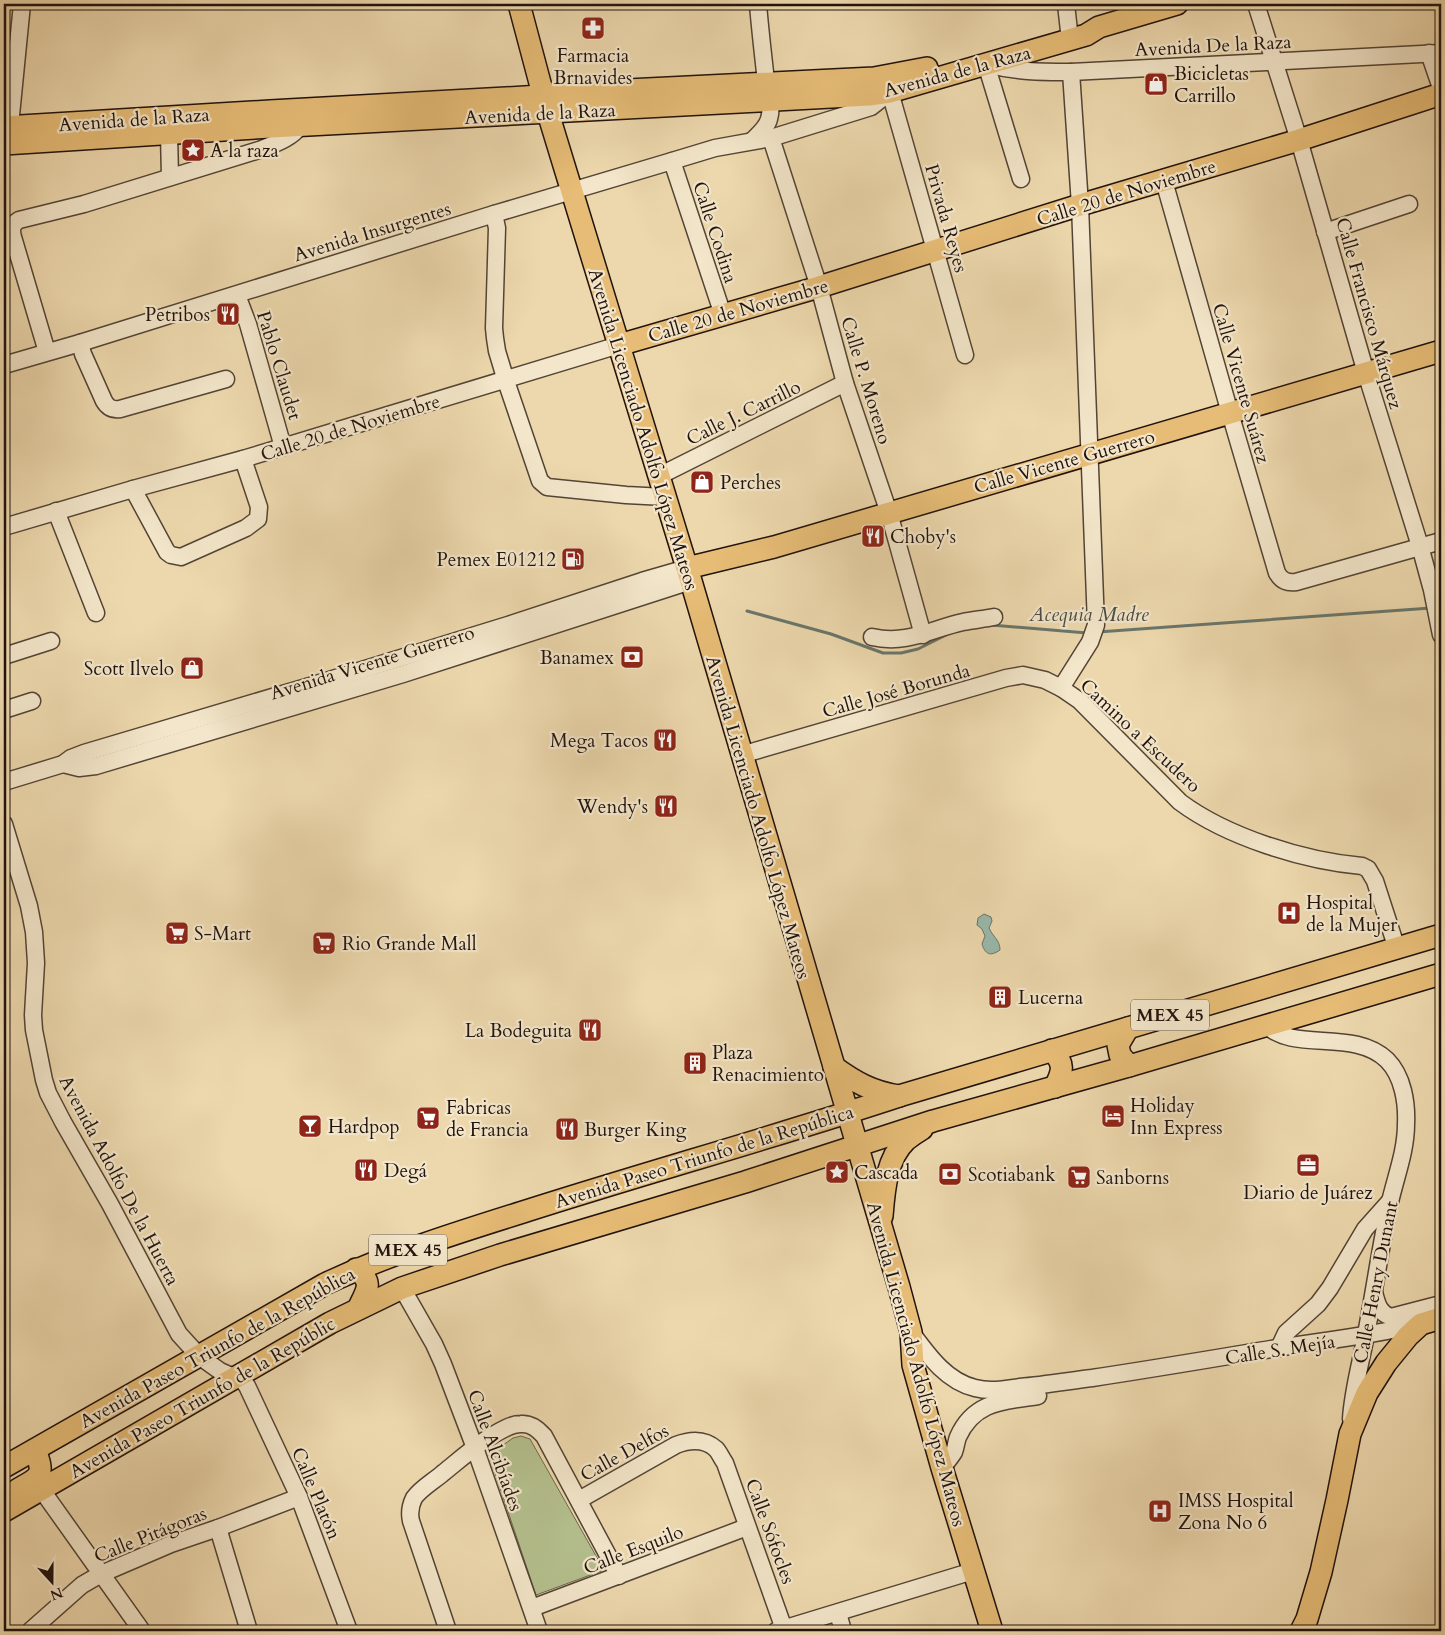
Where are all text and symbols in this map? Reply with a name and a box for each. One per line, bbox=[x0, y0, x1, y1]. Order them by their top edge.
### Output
pharmacy icon: Farmacia Brnavides bbox=[580, 15, 606, 41]
street label: Avenida De la Raza bbox=[1134, 29, 1292, 63]
street label: Avenida de la Raza bbox=[881, 40, 1034, 104]
place label: Farmacia Brnavides bbox=[554, 43, 632, 91]
place label: Bicicletas Carrillo bbox=[1174, 61, 1249, 109]
shop icon: Bicicletas Carrillo bbox=[1143, 71, 1169, 97]
street label: Avenida de la Raza bbox=[464, 97, 616, 131]
street label: Avenida de la Raza bbox=[58, 102, 210, 138]
place icon: A la raza bbox=[180, 137, 206, 163]
place label: A la raza bbox=[210, 138, 279, 164]
street label: Calle 20 de Noviembre bbox=[1033, 153, 1219, 233]
street label: Privada Reyes bbox=[918, 161, 974, 275]
street label: Calle Codina bbox=[686, 178, 744, 286]
street label: Avenida Insurgentes bbox=[290, 196, 454, 268]
street label: Calle Francisco Márquez bbox=[1329, 214, 1409, 413]
street label: Avenida Licenciado Adolfo López Mateos bbox=[582, 265, 704, 593]
street label: Calle 20 de Noviembre bbox=[645, 273, 831, 349]
street label: Calle Vicente Suárez bbox=[1206, 300, 1276, 467]
restaurant icon: Petribos bbox=[215, 301, 241, 327]
place label: Petribos bbox=[145, 302, 210, 328]
street label: Pablo Claudet bbox=[250, 308, 308, 423]
street label: Calle P. Moreno bbox=[834, 313, 898, 447]
street label: Calle J. Carrillo bbox=[682, 374, 805, 452]
street label: Calle 20 de Noviembre bbox=[257, 388, 443, 468]
street label: Calle Vicente Guerrero bbox=[971, 424, 1158, 500]
shop icon: Perches bbox=[689, 469, 715, 495]
place label: Perches bbox=[720, 470, 781, 496]
restaurant icon: Choby's bbox=[860, 523, 886, 549]
place label: Choby's bbox=[890, 524, 956, 550]
fuel station icon: Pemex E01212 bbox=[560, 546, 586, 572]
place label: Pemex E01212 bbox=[437, 547, 556, 573]
water label: Acequia Madre bbox=[1028, 601, 1149, 628]
street label: Avenida Vicente Guerrero bbox=[267, 619, 478, 706]
bank icon: Banamex bbox=[619, 644, 645, 670]
place label: Banamex bbox=[540, 645, 615, 671]
street label: Avenida Licenciado Adolfo López Mateos bbox=[699, 653, 817, 982]
shop icon: Scott Ilvelo bbox=[179, 655, 205, 681]
place label: Scott Ilvelo bbox=[84, 656, 174, 682]
street label: Calle José Borunda bbox=[819, 657, 973, 724]
street label: Camino a Escudero bbox=[1074, 673, 1207, 799]
restaurant icon: Mega Tacos bbox=[652, 727, 678, 753]
place label: Mega Tacos bbox=[550, 728, 648, 754]
restaurant icon: Wendy's bbox=[653, 793, 679, 819]
place label: Wendy's bbox=[576, 794, 648, 820]
place label: Hospital de la Mujer bbox=[1306, 890, 1397, 938]
hospital icon: Hospital de la Mujer bbox=[1276, 900, 1302, 926]
supermarket icon: S-Mart bbox=[164, 920, 190, 946]
place label: S-Mart bbox=[194, 921, 251, 947]
supermarket icon: Rio Grande Mall bbox=[311, 930, 337, 956]
place label: Rio Grande Mall bbox=[342, 931, 477, 957]
building icon: Lucerna bbox=[987, 984, 1013, 1010]
place label: Lucerna bbox=[1018, 985, 1083, 1011]
road number: MEX 45 bbox=[1131, 1000, 1209, 1030]
restaurant icon: La Bodeguita bbox=[577, 1017, 603, 1043]
place label: La Bodeguita bbox=[465, 1018, 572, 1044]
place label: Plaza Renacimiento bbox=[712, 1040, 824, 1088]
building icon: Plaza Renacimiento bbox=[682, 1050, 708, 1076]
street label: Avenida Adolfo De la Huerta bbox=[53, 1071, 186, 1290]
place label: Holiday Inn Express bbox=[1130, 1093, 1223, 1141]
place label: Fabricas de Francia bbox=[446, 1095, 529, 1143]
street label: Avenida Paseo Triunfo de la República bbox=[552, 1099, 857, 1215]
hotel icon: Holiday Inn Express bbox=[1100, 1103, 1126, 1129]
supermarket icon: Fabricas de Francia bbox=[415, 1105, 441, 1131]
bar icon: Hardpop bbox=[297, 1113, 323, 1139]
place label: Hardpop bbox=[328, 1114, 400, 1140]
restaurant icon: Burger King bbox=[554, 1116, 580, 1142]
place label: Burger King bbox=[584, 1117, 687, 1143]
office icon: Diario de Juárez bbox=[1295, 1152, 1321, 1178]
restaurant icon: Degá bbox=[353, 1157, 379, 1183]
place label: Degá bbox=[384, 1158, 427, 1184]
place icon: Cascada bbox=[824, 1159, 850, 1185]
place label: Cascada bbox=[854, 1160, 918, 1186]
bank icon: Scotiabank bbox=[937, 1161, 963, 1187]
place label: Scotiabank bbox=[968, 1162, 1056, 1188]
supermarket icon: Sanborns bbox=[1066, 1164, 1092, 1190]
place label: Sanborns bbox=[1096, 1165, 1169, 1191]
place label: Diario de Juárez bbox=[1243, 1180, 1373, 1206]
street label: Avenida Licenciado Adolfo López Mateos bbox=[860, 1199, 972, 1530]
street label: Calle Henry Dunant bbox=[1347, 1199, 1405, 1366]
road number: MEX 45 bbox=[369, 1234, 447, 1266]
street label: Avenida Paseo Triunfo de la República bbox=[75, 1262, 359, 1432]
street label: Avenida Paseo Triunfo de la Repúblic bbox=[65, 1311, 339, 1483]
street label: Calle S. Mejía bbox=[1223, 1328, 1337, 1372]
street label: Calle Alcibíades bbox=[461, 1386, 529, 1515]
street label: Calle Delfos bbox=[576, 1418, 673, 1488]
street label: Calle Platón bbox=[285, 1443, 347, 1544]
street label: Calle Sófocles bbox=[739, 1475, 801, 1588]
place label: IMSS Hospital Zona No 6 bbox=[1178, 1488, 1294, 1536]
hospital icon: IMSS Hospital Zona No 6 bbox=[1147, 1498, 1173, 1524]
street label: Calle Pitágoras bbox=[90, 1501, 211, 1569]
street label: Calle Esquilo bbox=[580, 1519, 687, 1581]
north arrow bbox=[28, 1558, 78, 1608]
text: N bbox=[47, 1583, 66, 1605]

